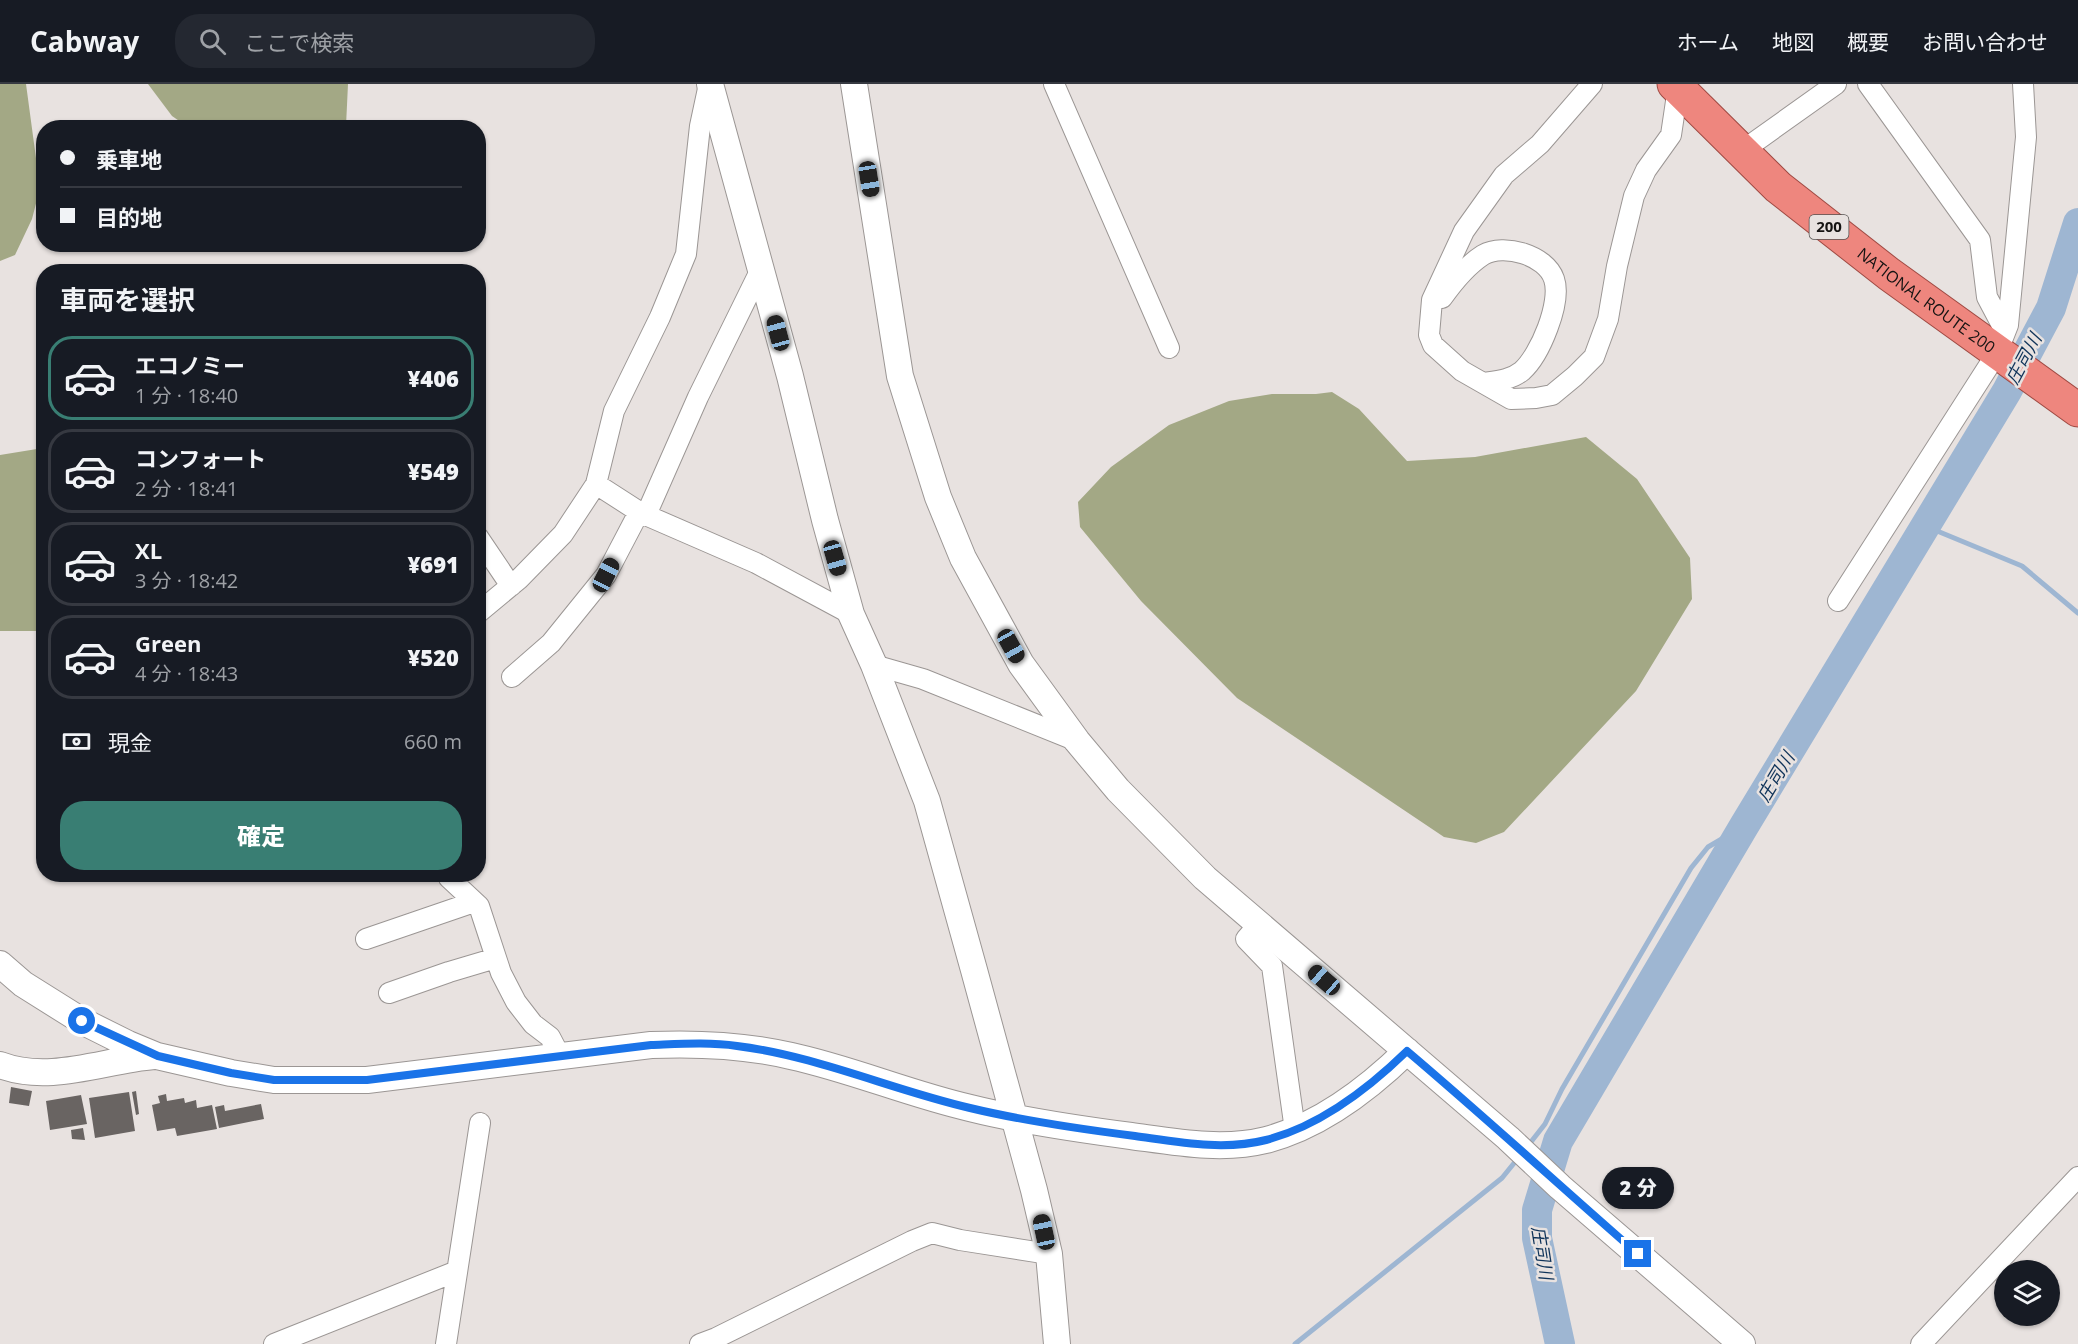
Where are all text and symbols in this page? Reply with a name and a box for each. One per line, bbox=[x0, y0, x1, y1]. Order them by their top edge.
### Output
search box bbox=[175, 14, 595, 68]
text: Cabway bbox=[30, 22, 139, 60]
icon: search bbox=[196, 25, 229, 58]
text: ここで検索 bbox=[244, 27, 354, 57]
text: ホーム bbox=[1677, 28, 1739, 56]
text: 地図 bbox=[1772, 28, 1814, 56]
text: 概要 bbox=[1847, 28, 1889, 56]
text: お問い合わせ bbox=[1922, 28, 2048, 56]
text: 乗車地 bbox=[96, 144, 162, 174]
car bbox=[857, 160, 881, 198]
text: 目的地 bbox=[96, 202, 162, 232]
road number: 200 bbox=[1810, 215, 1848, 239]
street label: NATIONAL ROUTE 200 bbox=[1853, 242, 2000, 358]
text: 車両を選択 bbox=[60, 281, 195, 318]
car bbox=[765, 313, 791, 353]
water label: 庄司川 bbox=[2000, 327, 2047, 388]
text: エコノミー bbox=[135, 350, 245, 380]
icon: car bbox=[63, 351, 117, 405]
text: ¥406 bbox=[407, 363, 459, 393]
text: 1 分 · 18:40 bbox=[135, 382, 238, 409]
text: コンフォート bbox=[135, 443, 266, 473]
icon: car bbox=[63, 444, 117, 498]
text: ¥549 bbox=[407, 456, 459, 486]
text: 2 分 · 18:41 bbox=[135, 475, 238, 502]
text: XL bbox=[135, 535, 162, 565]
icon: car bbox=[63, 537, 117, 591]
car bbox=[821, 538, 849, 578]
text: ¥691 bbox=[407, 549, 459, 579]
car bbox=[590, 555, 622, 595]
text: 3 分 · 18:42 bbox=[135, 567, 238, 594]
car bbox=[994, 626, 1028, 666]
text: Green bbox=[135, 628, 201, 658]
icon: car bbox=[63, 630, 117, 684]
text: ¥520 bbox=[407, 642, 459, 672]
text: 4 分 · 18:43 bbox=[135, 660, 238, 687]
icon: cash bbox=[60, 725, 93, 758]
text: 現金 bbox=[108, 727, 152, 757]
text: 660 m bbox=[404, 728, 462, 755]
water label: 庄司川 bbox=[1751, 745, 1800, 806]
button: 確定 bbox=[60, 801, 462, 870]
car bbox=[1305, 961, 1343, 999]
route start bbox=[68, 1007, 95, 1034]
callout: 2 分 bbox=[1602, 1167, 1674, 1209]
text: 2 分 bbox=[1620, 1174, 1656, 1201]
car bbox=[1031, 1213, 1057, 1251]
water label: 庄司川 bbox=[1527, 1224, 1559, 1283]
route end bbox=[1624, 1240, 1651, 1267]
map controls bbox=[1994, 1260, 2060, 1326]
button: layers bbox=[1994, 1260, 2060, 1326]

